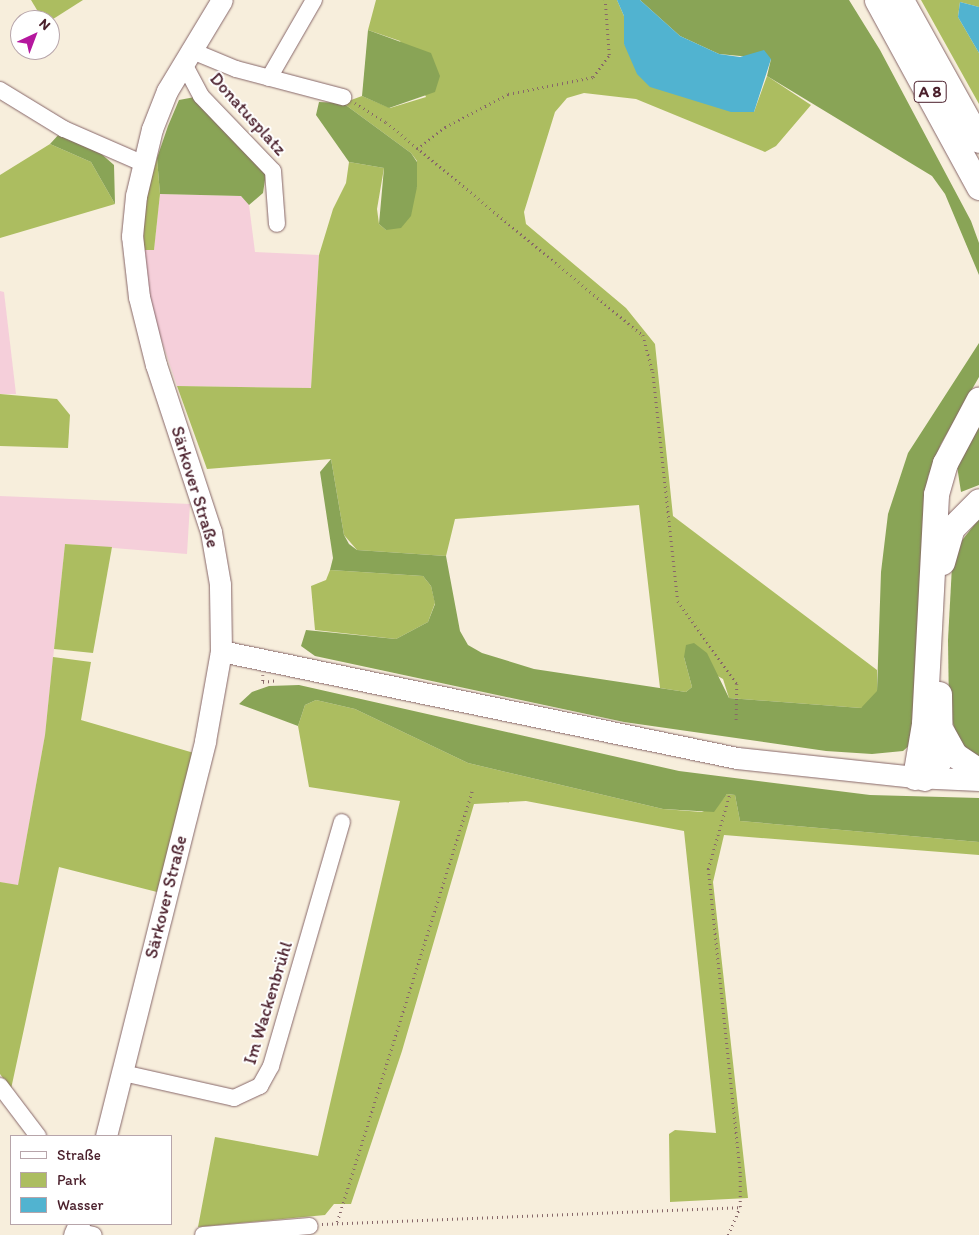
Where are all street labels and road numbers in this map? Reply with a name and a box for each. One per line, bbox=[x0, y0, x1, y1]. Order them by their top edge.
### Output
street label: Donatusplatz bbox=[205, 68, 291, 160]
road number: A 8 bbox=[912, 78, 948, 105]
street label: Särkover Straße bbox=[166, 424, 224, 550]
street label: Särkover Straße bbox=[140, 833, 192, 961]
street label: Im Wackenbrühl bbox=[239, 939, 297, 1067]

